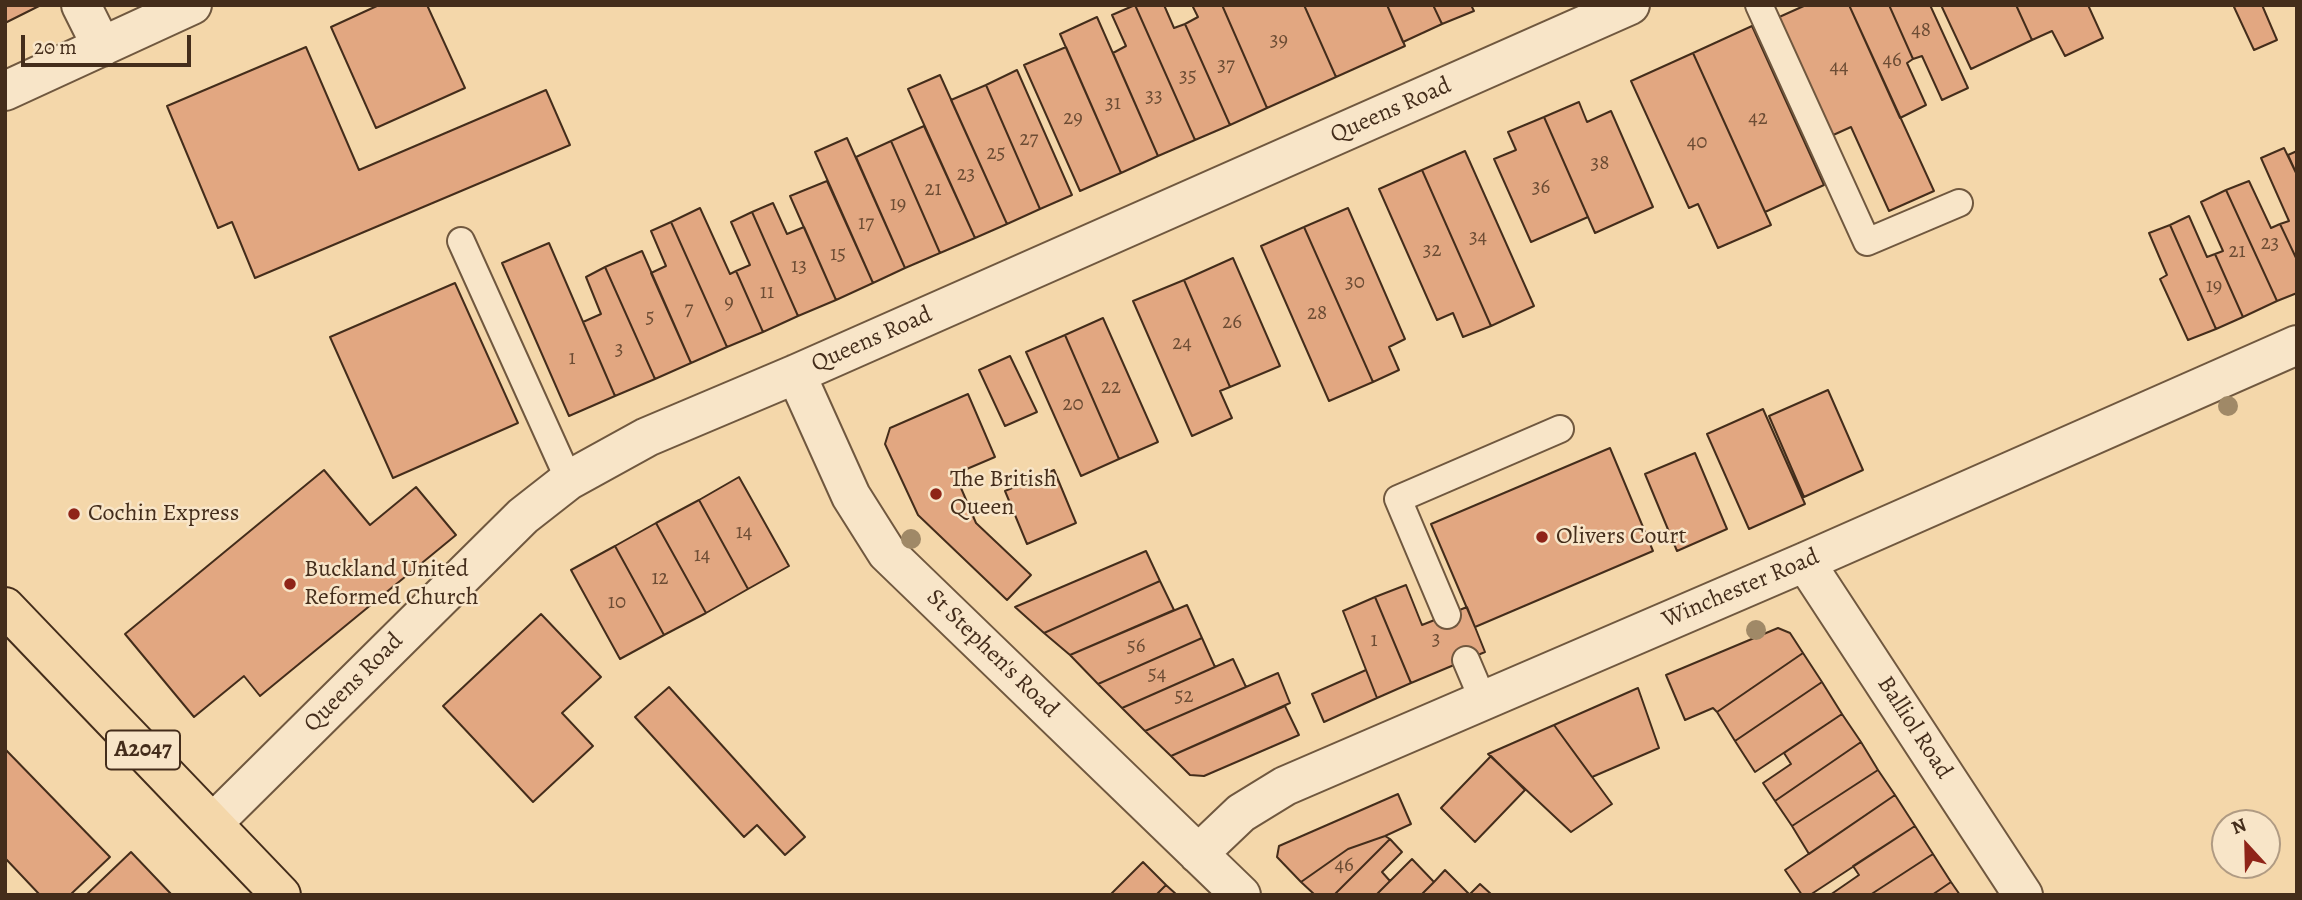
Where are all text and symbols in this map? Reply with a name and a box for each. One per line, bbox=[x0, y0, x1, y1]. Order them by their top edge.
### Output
house number: 48 bbox=[1911, 18, 1931, 44]
scale bar bbox=[24, 21, 194, 65]
house number: 39 bbox=[1270, 28, 1288, 54]
text: 20 m bbox=[34, 33, 77, 61]
house number: 46 bbox=[1882, 48, 1902, 74]
house number: 37 bbox=[1217, 53, 1235, 79]
house number: 44 bbox=[1829, 55, 1849, 81]
house number: 35 bbox=[1179, 64, 1197, 90]
street label: Queens Road bbox=[1326, 72, 1456, 150]
house number: 33 bbox=[1145, 84, 1163, 110]
house number: 31 bbox=[1105, 91, 1121, 117]
house number: 29 bbox=[1063, 106, 1083, 132]
house number: 42 bbox=[1748, 106, 1768, 132]
house number: 27 bbox=[1020, 127, 1038, 153]
house number: 40 bbox=[1687, 130, 1707, 156]
house number: 25 bbox=[986, 141, 1006, 167]
house number: 38 bbox=[1591, 151, 1609, 177]
house number: 23 bbox=[957, 162, 975, 188]
house number: 36 bbox=[1532, 175, 1550, 201]
house number: 21 bbox=[924, 177, 942, 203]
house number: 19 bbox=[890, 192, 906, 218]
house number: 17 bbox=[858, 211, 874, 237]
house number: 34 bbox=[1469, 225, 1487, 251]
house number: 23 bbox=[2261, 231, 2279, 257]
house number: 32 bbox=[1423, 238, 1441, 264]
house number: 21 bbox=[2228, 239, 2246, 265]
house number: 15 bbox=[830, 242, 846, 268]
house number: 13 bbox=[791, 254, 807, 280]
house number: 30 bbox=[1345, 270, 1365, 296]
house number: 19 bbox=[2206, 274, 2222, 300]
house number: 11 bbox=[760, 280, 774, 306]
house number: 9 bbox=[724, 290, 734, 316]
house number: 7 bbox=[685, 297, 693, 323]
street label: Queens Road bbox=[807, 301, 937, 379]
house number: 28 bbox=[1307, 301, 1327, 327]
house number: 5 bbox=[645, 305, 655, 331]
house number: 26 bbox=[1222, 310, 1242, 336]
house number: 24 bbox=[1172, 331, 1192, 357]
house number: 3 bbox=[615, 337, 623, 363]
house number: 1 bbox=[568, 346, 576, 372]
house number: 22 bbox=[1101, 375, 1121, 401]
house number: 20 bbox=[1062, 392, 1084, 418]
place label: The British Queen bbox=[950, 466, 1056, 522]
marker: The British Queen bbox=[928, 486, 944, 502]
place label: Cochin Express bbox=[88, 500, 239, 528]
marker: Cochin Express bbox=[66, 506, 82, 522]
house number: 14 bbox=[736, 520, 752, 546]
place label: Olivers Court bbox=[1556, 523, 1686, 551]
marker: Olivers Court bbox=[1534, 529, 1550, 545]
house number: 14 bbox=[694, 543, 710, 569]
street label: Winchester Road bbox=[1658, 543, 1824, 635]
place label: Buckland United Reformed Church bbox=[304, 556, 478, 612]
house number: 12 bbox=[651, 566, 669, 592]
marker: Buckland United Reformed Church bbox=[282, 576, 298, 592]
street label: St Stephen's Road bbox=[920, 584, 1064, 724]
house number: 10 bbox=[608, 590, 626, 616]
street label: Queens Road bbox=[298, 627, 410, 739]
house number: 3 bbox=[1432, 627, 1440, 653]
house number: 1 bbox=[1370, 628, 1378, 654]
house number: 56 bbox=[1127, 634, 1145, 660]
house number: 54 bbox=[1148, 662, 1166, 688]
street label: Balliol Road bbox=[1870, 671, 1958, 785]
house number: 52 bbox=[1174, 684, 1194, 710]
road number: A2047 bbox=[106, 730, 180, 770]
north arrow bbox=[2211, 809, 2281, 879]
text: N bbox=[2228, 812, 2250, 841]
house number: 46 bbox=[1334, 853, 1354, 879]

